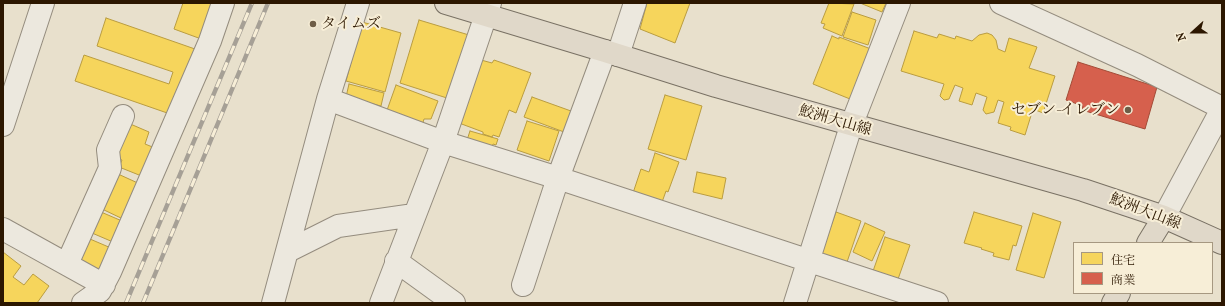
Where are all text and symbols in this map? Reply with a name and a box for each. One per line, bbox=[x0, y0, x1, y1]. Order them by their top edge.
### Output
north arrow bbox=[1173, 12, 1213, 52]
place label: タイムズ bbox=[321, 15, 381, 33]
marker: タイムズ bbox=[308, 19, 318, 29]
text: N bbox=[1174, 30, 1189, 43]
place label: セブン-イレブン bbox=[1011, 101, 1120, 119]
street label: 鮫洲大山線 bbox=[796, 102, 874, 140]
marker: セブン-イレブン bbox=[1123, 105, 1133, 115]
street label: 鮫洲大山線 bbox=[1107, 190, 1183, 234]
legend bbox=[1073, 242, 1213, 294]
text: 住宅 bbox=[1111, 253, 1135, 267]
text: 商業 bbox=[1111, 273, 1135, 287]

